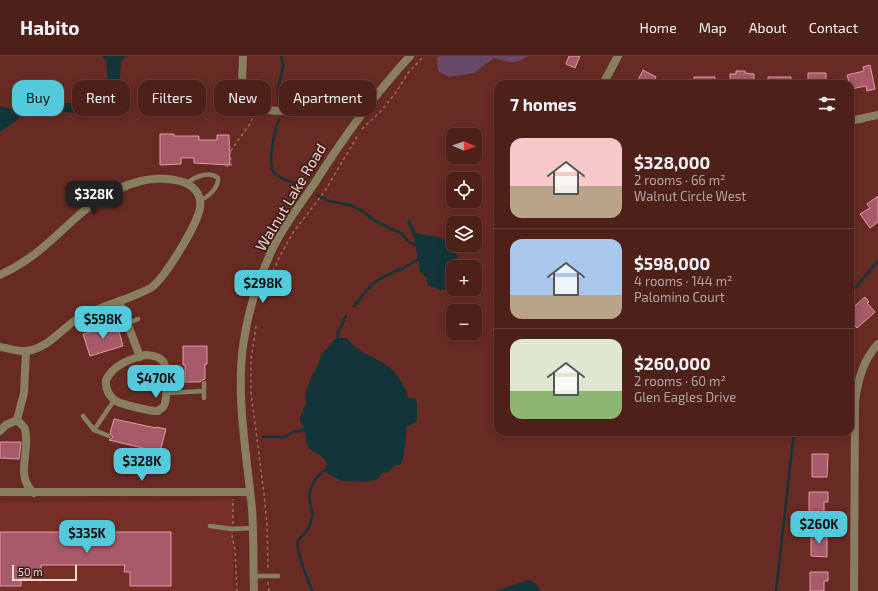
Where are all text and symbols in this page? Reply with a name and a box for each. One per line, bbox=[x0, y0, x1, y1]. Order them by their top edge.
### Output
text: Habito bbox=[20, 16, 80, 39]
text: Home bbox=[640, 19, 677, 36]
text: Map bbox=[699, 19, 727, 36]
text: About bbox=[749, 19, 787, 36]
text: Contact bbox=[809, 19, 858, 36]
chip: Buy bbox=[12, 80, 64, 116]
chip: Rent bbox=[72, 80, 130, 116]
chip: Filters bbox=[138, 80, 206, 116]
chip: New bbox=[214, 80, 271, 116]
chip: Apartment bbox=[279, 80, 376, 116]
icon: filters bbox=[816, 93, 838, 115]
text: 7 homes bbox=[510, 94, 577, 114]
north arrow bbox=[446, 128, 482, 164]
map controls bbox=[446, 128, 482, 340]
street label: Walnut Lake Road bbox=[251, 140, 329, 254]
text: $328,000 bbox=[634, 152, 710, 172]
icon: home bbox=[542, 154, 590, 202]
button: locate bbox=[446, 172, 482, 208]
text: 2 rooms · 66 m² bbox=[634, 172, 725, 188]
pin: $328K bbox=[66, 181, 122, 215]
text: $328K bbox=[75, 186, 113, 202]
text: Walnut Circle West bbox=[634, 188, 746, 204]
button: layers bbox=[446, 216, 482, 252]
text: $598,000 bbox=[634, 253, 710, 273]
icon: home bbox=[542, 255, 590, 303]
button: + bbox=[446, 260, 482, 296]
pin: $298K bbox=[235, 270, 291, 304]
text: 4 rooms · 144 m² bbox=[634, 273, 732, 289]
text: $298K bbox=[243, 275, 283, 291]
text: Palomino Court bbox=[634, 289, 725, 305]
button: − bbox=[446, 304, 482, 340]
pin: $598K bbox=[75, 306, 131, 340]
text: $598K bbox=[84, 311, 122, 327]
text: $260,000 bbox=[634, 353, 711, 373]
icon: home bbox=[542, 355, 590, 403]
pin: $470K bbox=[128, 365, 184, 399]
text: $470K bbox=[136, 370, 176, 386]
text: 2 rooms · 60 m² bbox=[634, 373, 726, 389]
text: Glen Eagles Drive bbox=[634, 389, 736, 405]
pin: $328K bbox=[114, 448, 170, 482]
text: $328K bbox=[123, 453, 161, 469]
pin: $260K bbox=[791, 511, 847, 545]
text: $260K bbox=[799, 516, 839, 532]
pin: $335K bbox=[59, 520, 115, 554]
text: $335K bbox=[68, 525, 106, 541]
scale bar bbox=[12, 563, 77, 582]
text: 50 m bbox=[18, 565, 43, 578]

